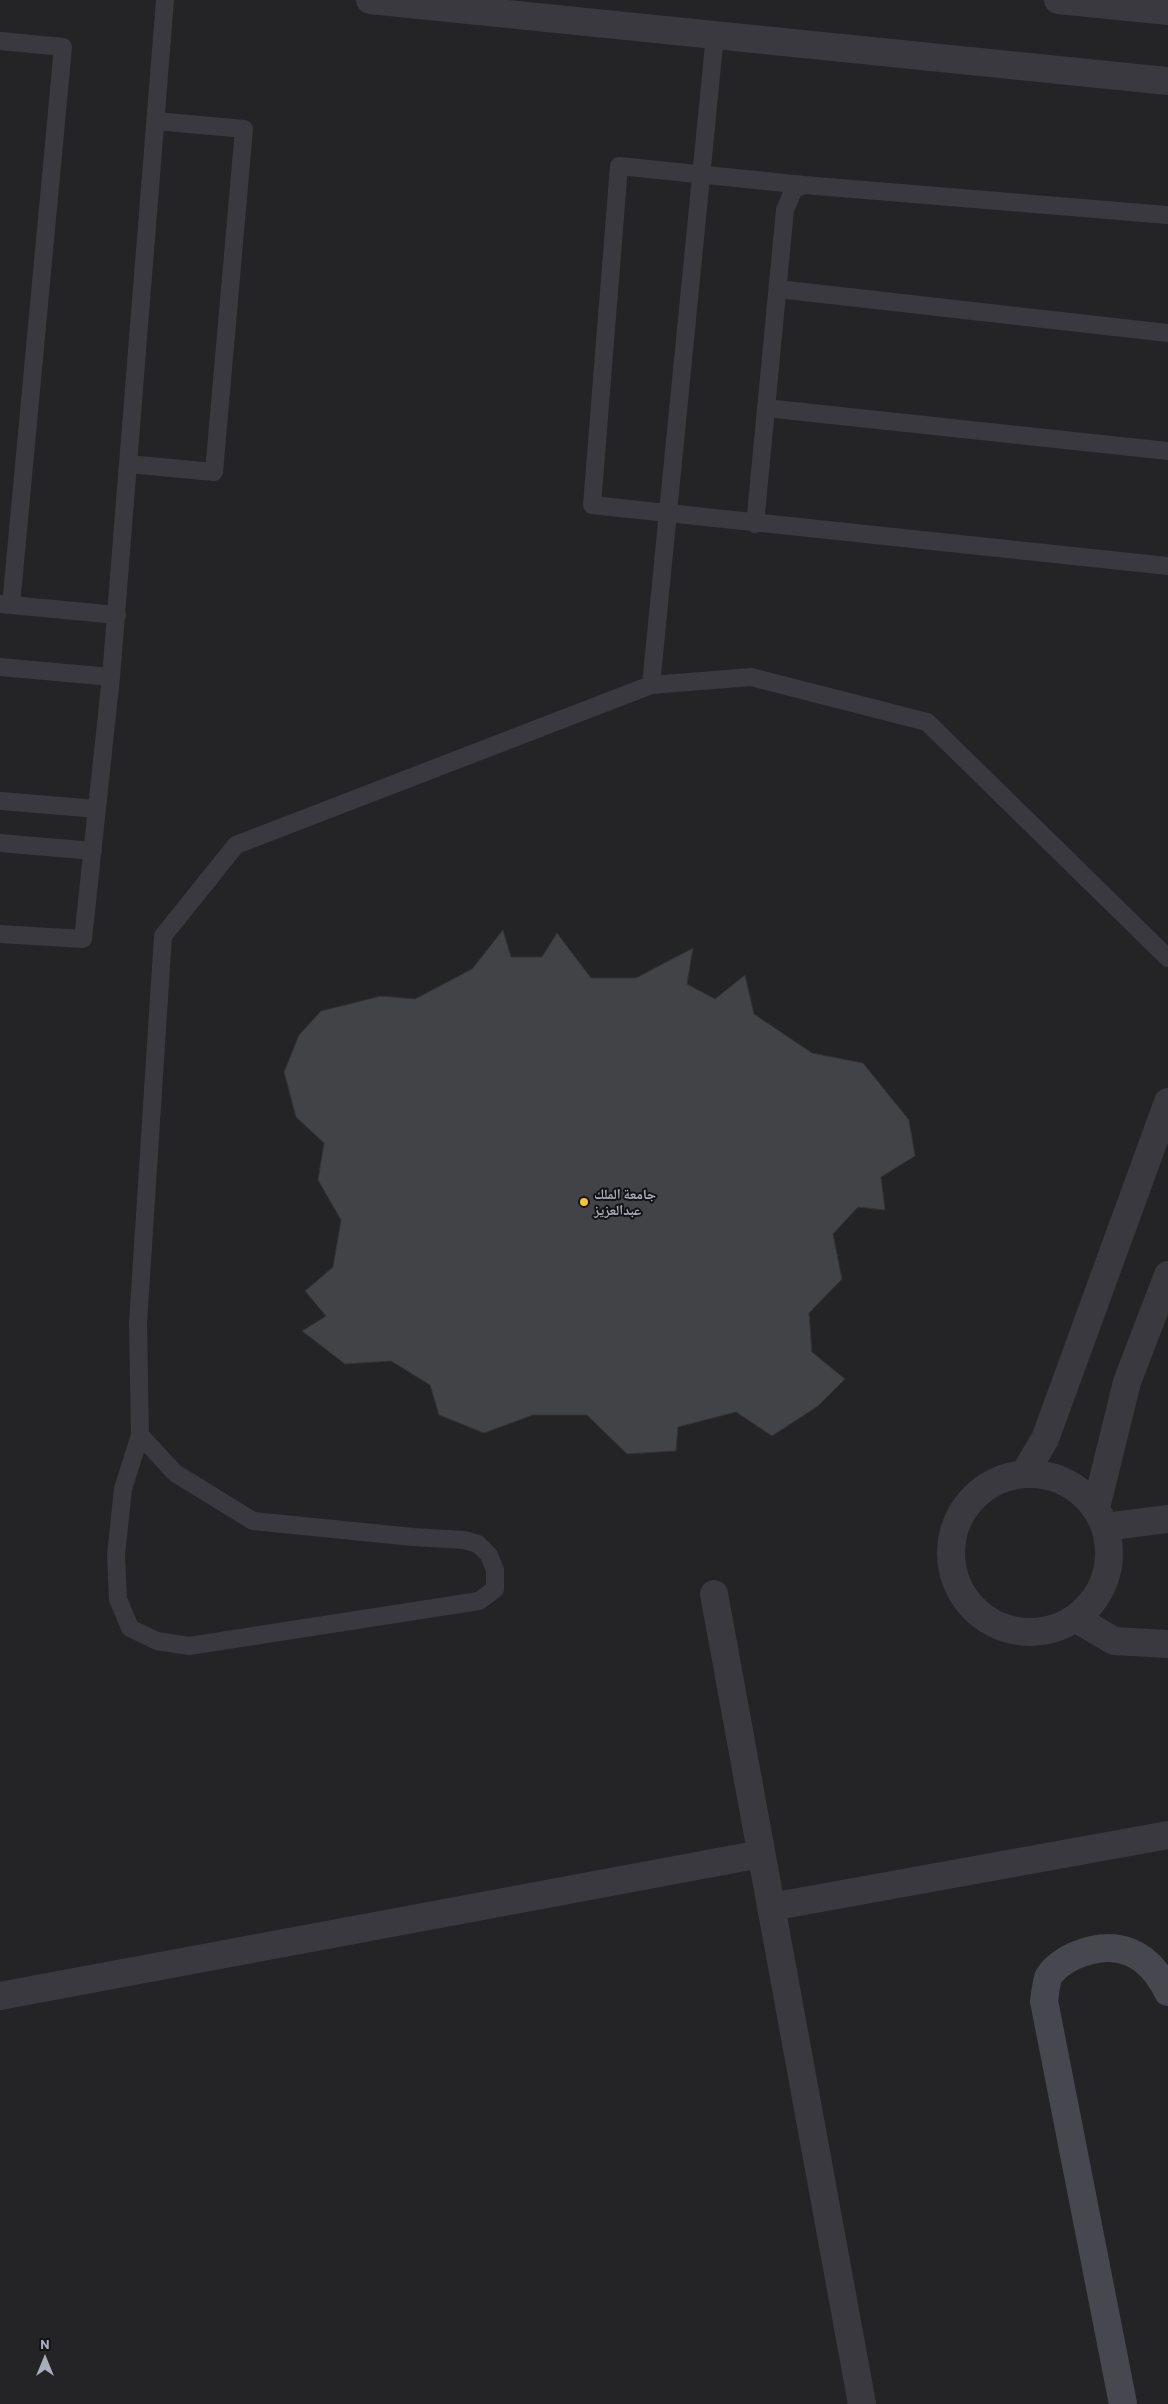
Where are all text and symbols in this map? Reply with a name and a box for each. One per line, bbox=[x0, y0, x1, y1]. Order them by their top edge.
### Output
place label: جامعة الملك عبدالعزيز bbox=[594, 1186, 656, 1218]
marker: جامعة الملك عبدالعزيز bbox=[578, 1196, 590, 1208]
north arrow bbox=[20, 2334, 70, 2384]
text: N bbox=[40, 2335, 50, 2352]

